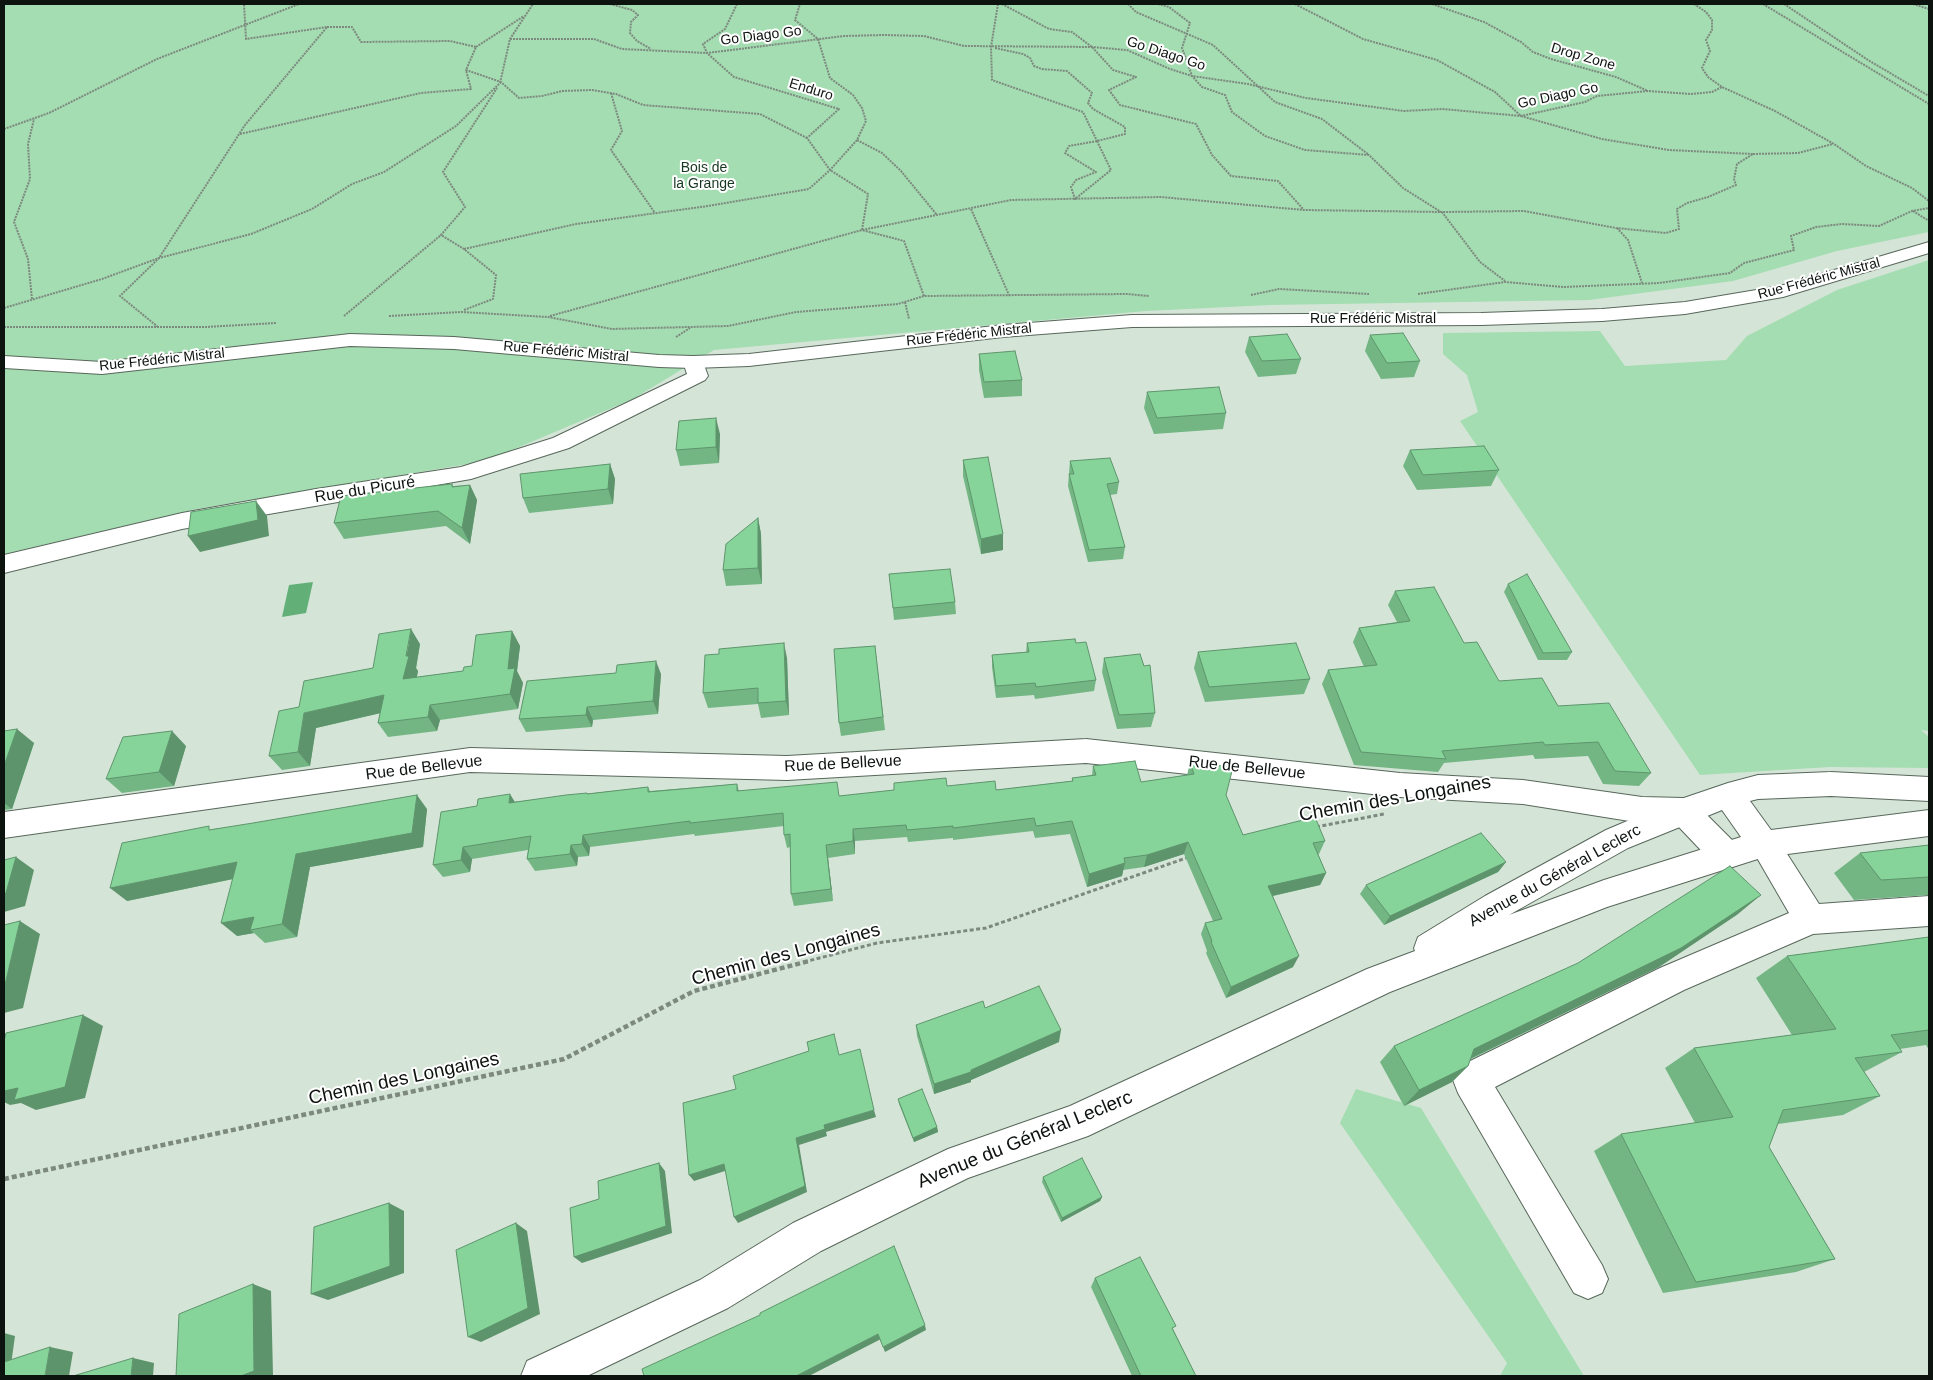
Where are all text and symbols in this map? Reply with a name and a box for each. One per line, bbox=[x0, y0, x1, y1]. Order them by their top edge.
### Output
street label: Go Diago Go bbox=[719, 23, 803, 49]
street label: Go Diago Go bbox=[1125, 33, 1207, 75]
street label: Drop Zone bbox=[1549, 40, 1617, 74]
street label: Enduro bbox=[787, 75, 835, 105]
street label: Go Diago Go bbox=[1516, 79, 1600, 113]
park label: Bois de la Grange bbox=[673, 160, 735, 192]
street label: Rue Frédéric Mistral bbox=[1756, 255, 1882, 303]
street label: Rue Frédéric Mistral bbox=[1310, 311, 1436, 327]
street label: Rue Frédéric Mistral bbox=[905, 320, 1033, 350]
street label: Rue Frédéric Mistral bbox=[502, 338, 630, 366]
street label: Rue Frédéric Mistral bbox=[98, 345, 226, 375]
street label: Rue du Picuré bbox=[313, 473, 417, 507]
street label: Rue de Bellevue bbox=[365, 751, 483, 785]
street label: Rue de Bellevue bbox=[784, 751, 902, 777]
street label: Rue de Bellevue bbox=[1188, 752, 1306, 784]
street label: Chemin des Longaines bbox=[1297, 771, 1493, 827]
street label: Avenue du Général Leclerc bbox=[1466, 821, 1644, 931]
street label: Chemin des Longaines bbox=[689, 919, 883, 991]
street label: Chemin des Longaines bbox=[307, 1048, 501, 1110]
street label: Avenue du Général Leclerc bbox=[914, 1086, 1136, 1194]

